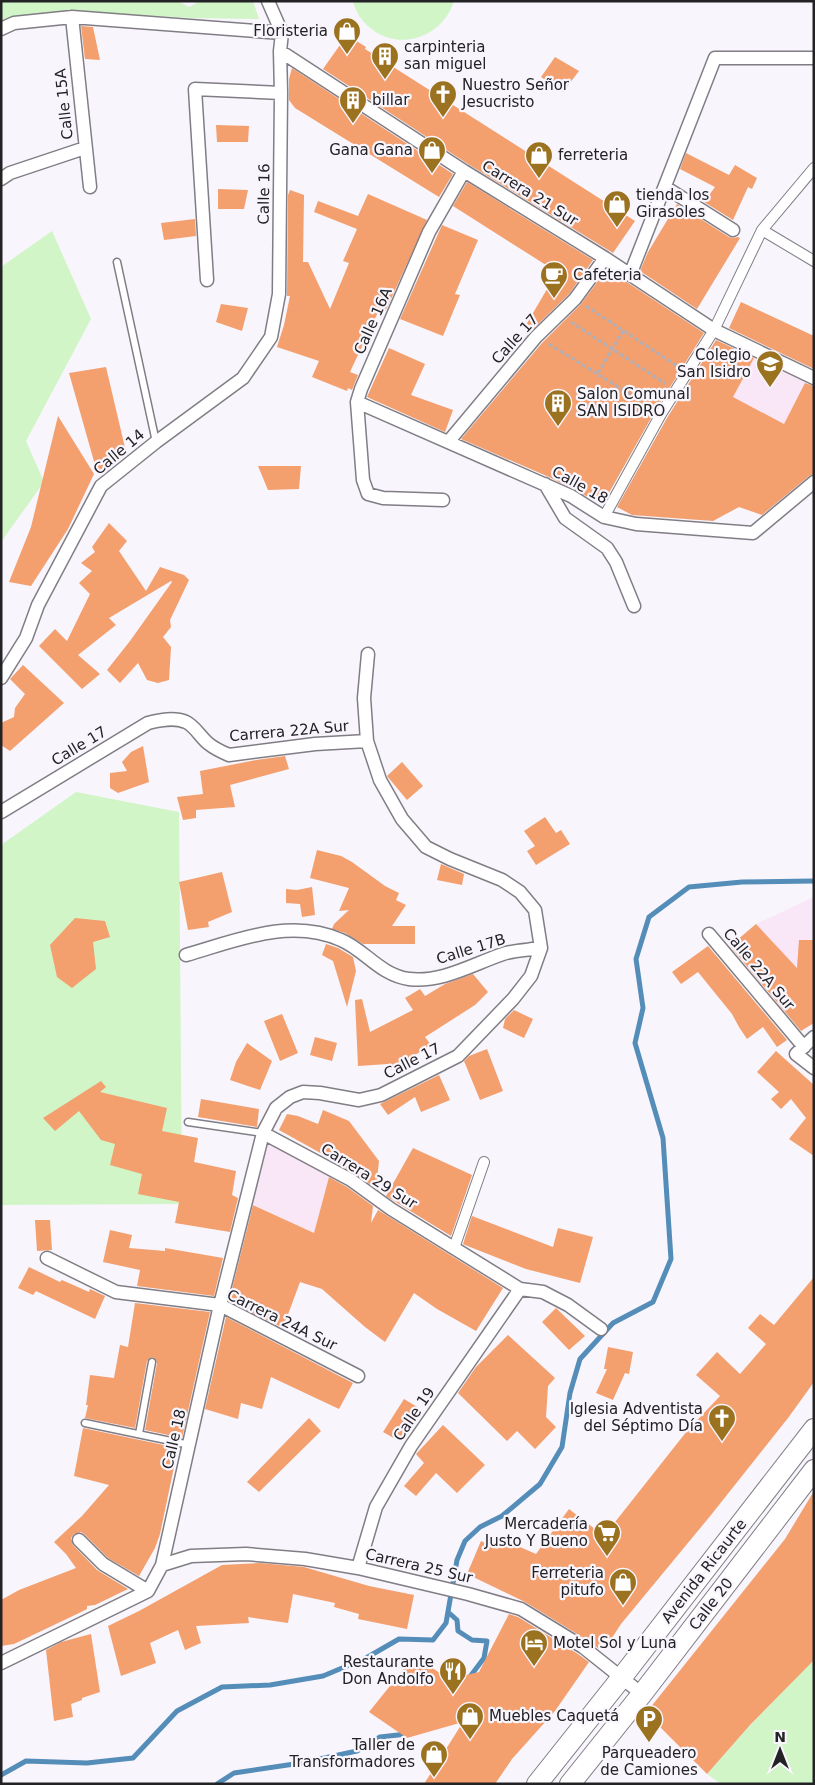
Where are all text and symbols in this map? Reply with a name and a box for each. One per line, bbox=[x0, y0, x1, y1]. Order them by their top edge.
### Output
shop icon: Floristeria bbox=[332, 16, 362, 55]
place label: Floristeria bbox=[253, 22, 328, 40]
place label: carpinteria san miguel bbox=[404, 38, 487, 73]
building icon: carpinteria san miguel bbox=[370, 41, 400, 80]
street label: Calle 15A bbox=[51, 67, 77, 140]
place label: Nuestro Señor Jesucristo bbox=[461, 76, 570, 111]
church icon: Nuestro Señor Jesucristo bbox=[428, 79, 458, 118]
building icon: billar bbox=[338, 85, 368, 124]
place label: billar bbox=[372, 91, 410, 109]
shop icon: Gana Gana bbox=[417, 135, 447, 174]
shop icon: ferreteria bbox=[524, 140, 554, 179]
place label: Gana Gana bbox=[329, 141, 413, 159]
place label: ferreteria bbox=[558, 146, 628, 164]
street label: Carrera 21 Sur bbox=[479, 156, 582, 230]
street label: Calle 16 bbox=[254, 163, 274, 225]
place label: tienda los Girasoles bbox=[636, 186, 710, 221]
shop icon: tienda los Girasoles bbox=[602, 189, 632, 228]
cafe icon: Cafeteria bbox=[539, 260, 569, 299]
place label: Cafeteria bbox=[573, 266, 642, 284]
street label: Calle 16A bbox=[350, 284, 396, 357]
street label: Calle 17 bbox=[488, 310, 542, 368]
place label: Colegio San Isidro bbox=[677, 346, 751, 381]
school or university icon: Colegio San Isidro bbox=[755, 349, 785, 388]
place label: Salon Comunal SAN ISIDRO bbox=[577, 385, 690, 420]
building icon: Salon Comunal SAN ISIDRO bbox=[543, 388, 573, 427]
street label: Calle 14 bbox=[90, 425, 148, 479]
street label: Calle 18 bbox=[549, 462, 611, 508]
street label: Carrera 22A Sur bbox=[228, 717, 350, 745]
street label: Calle 17 bbox=[48, 723, 110, 769]
street label: Calle 22A Sur bbox=[720, 924, 799, 1014]
street label: Calle 17B bbox=[434, 930, 508, 968]
street label: Calle 17 bbox=[381, 1039, 443, 1083]
street label: Carrera 29 Sur bbox=[318, 1139, 421, 1213]
street label: Carrera 24A Sur bbox=[224, 1286, 341, 1355]
street label: Calle 19 bbox=[389, 1384, 439, 1444]
place label: Iglesia Adventista del Séptimo Día bbox=[570, 1400, 703, 1435]
church icon: Iglesia Adventista del Séptimo Día bbox=[707, 1403, 737, 1442]
street label: Calle 18 bbox=[158, 1407, 190, 1471]
place label: Mercadería Justo Y Bueno bbox=[484, 1515, 588, 1550]
street label: Avenida Ricaurte bbox=[658, 1515, 750, 1627]
supermarket icon: Mercadería Justo Y Bueno bbox=[592, 1518, 622, 1557]
street label: Carrera 25 Sur bbox=[363, 1545, 475, 1587]
place label: Ferreteria pitufo bbox=[531, 1564, 604, 1599]
shop icon: Ferreteria pitufo bbox=[608, 1567, 638, 1606]
street label: Calle 20 bbox=[685, 1574, 737, 1634]
hotel icon: Motel Sol y Luna bbox=[519, 1628, 549, 1667]
place label: Motel Sol y Luna bbox=[553, 1634, 677, 1652]
place label: Restaurante Don Andolfo bbox=[342, 1653, 434, 1688]
restaurant icon: Restaurante Don Andolfo bbox=[438, 1656, 468, 1695]
shop icon: Muebles Caquetá bbox=[455, 1701, 485, 1740]
parking icon: Parqueadero de Camiones bbox=[634, 1704, 664, 1743]
place label: Muebles Caquetá bbox=[489, 1707, 619, 1725]
north arrow bbox=[755, 1725, 805, 1775]
text: N bbox=[774, 1729, 786, 1745]
place label: Taller de Transformadores bbox=[289, 1736, 415, 1771]
shop icon: Taller de Transformadores bbox=[419, 1739, 449, 1778]
place label: Parqueadero de Camiones bbox=[600, 1744, 698, 1779]

